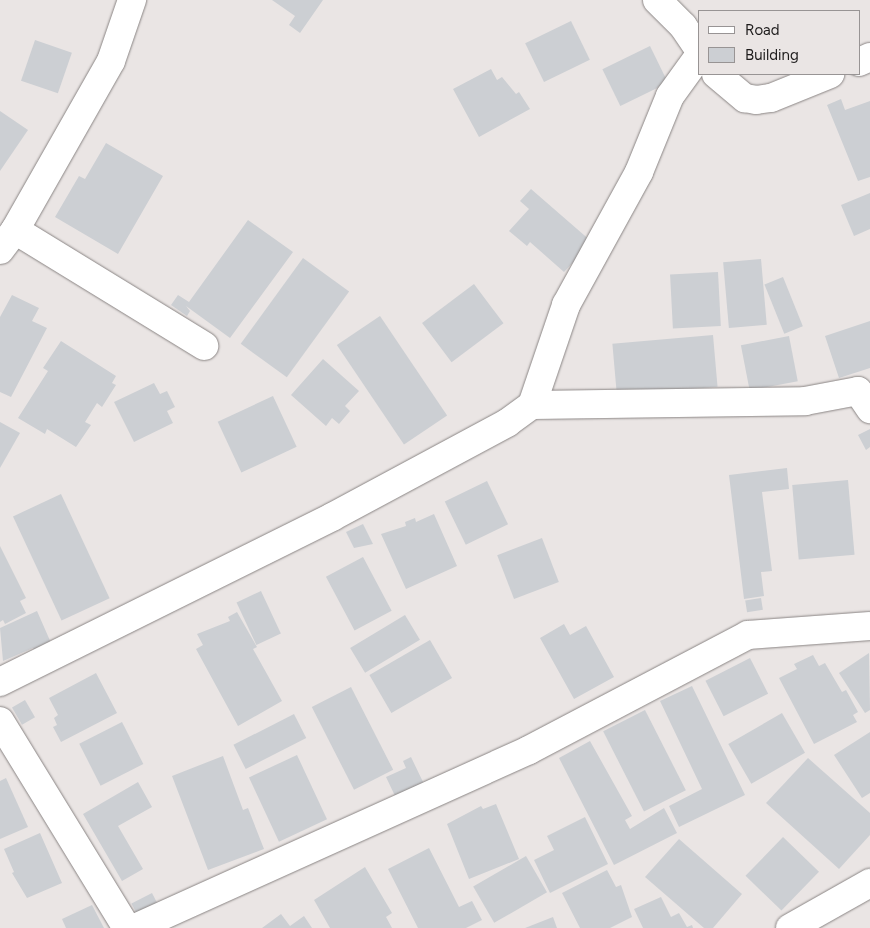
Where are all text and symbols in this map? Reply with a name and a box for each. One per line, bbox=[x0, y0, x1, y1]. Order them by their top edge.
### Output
legend bbox=[698, 10, 860, 75]
text: Road bbox=[745, 21, 780, 39]
text: Building bbox=[745, 46, 799, 64]

